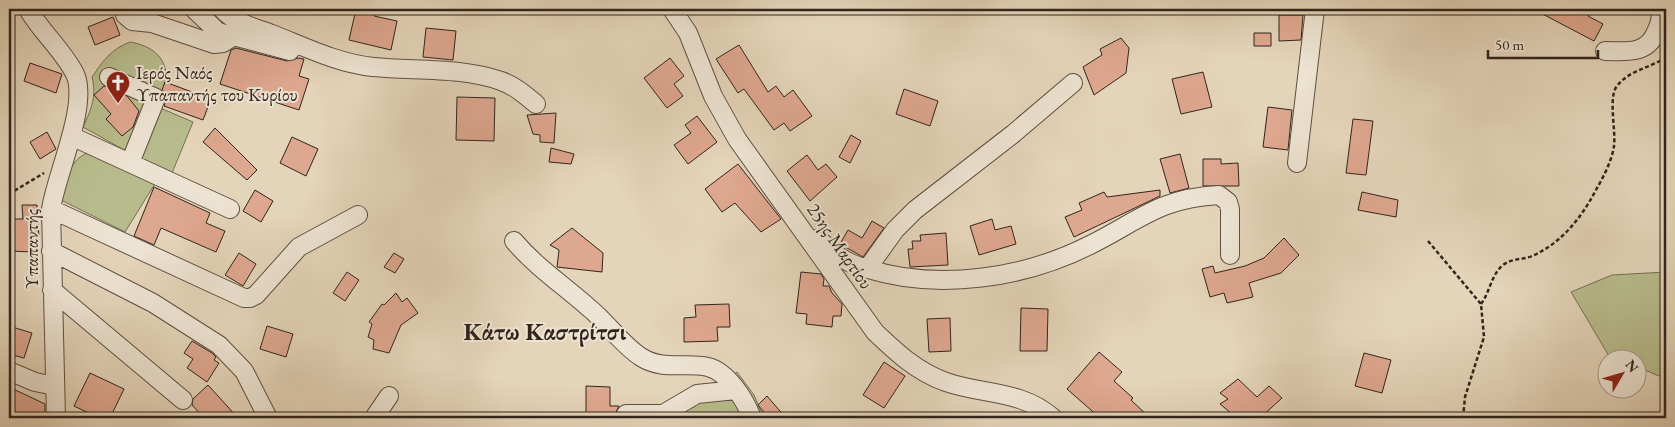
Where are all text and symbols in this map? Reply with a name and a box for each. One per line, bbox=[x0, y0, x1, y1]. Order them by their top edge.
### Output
scale bar bbox=[1488, 28, 1598, 60]
text: 50 m bbox=[1495, 35, 1524, 54]
place label: Ιερός Ναός Υπαπαντής του Κυρίου bbox=[136, 60, 298, 107]
church icon: Ιερός Ναός Υπαπαντής του Κυρίου bbox=[105, 70, 131, 104]
street label: 25ης Μαρτίου bbox=[801, 198, 879, 294]
street label: Υπαπαντής bbox=[19, 209, 44, 289]
district label: Κάτω Καστρίτσι bbox=[464, 316, 627, 347]
north arrow bbox=[1598, 350, 1648, 400]
text: N bbox=[1622, 356, 1643, 377]

